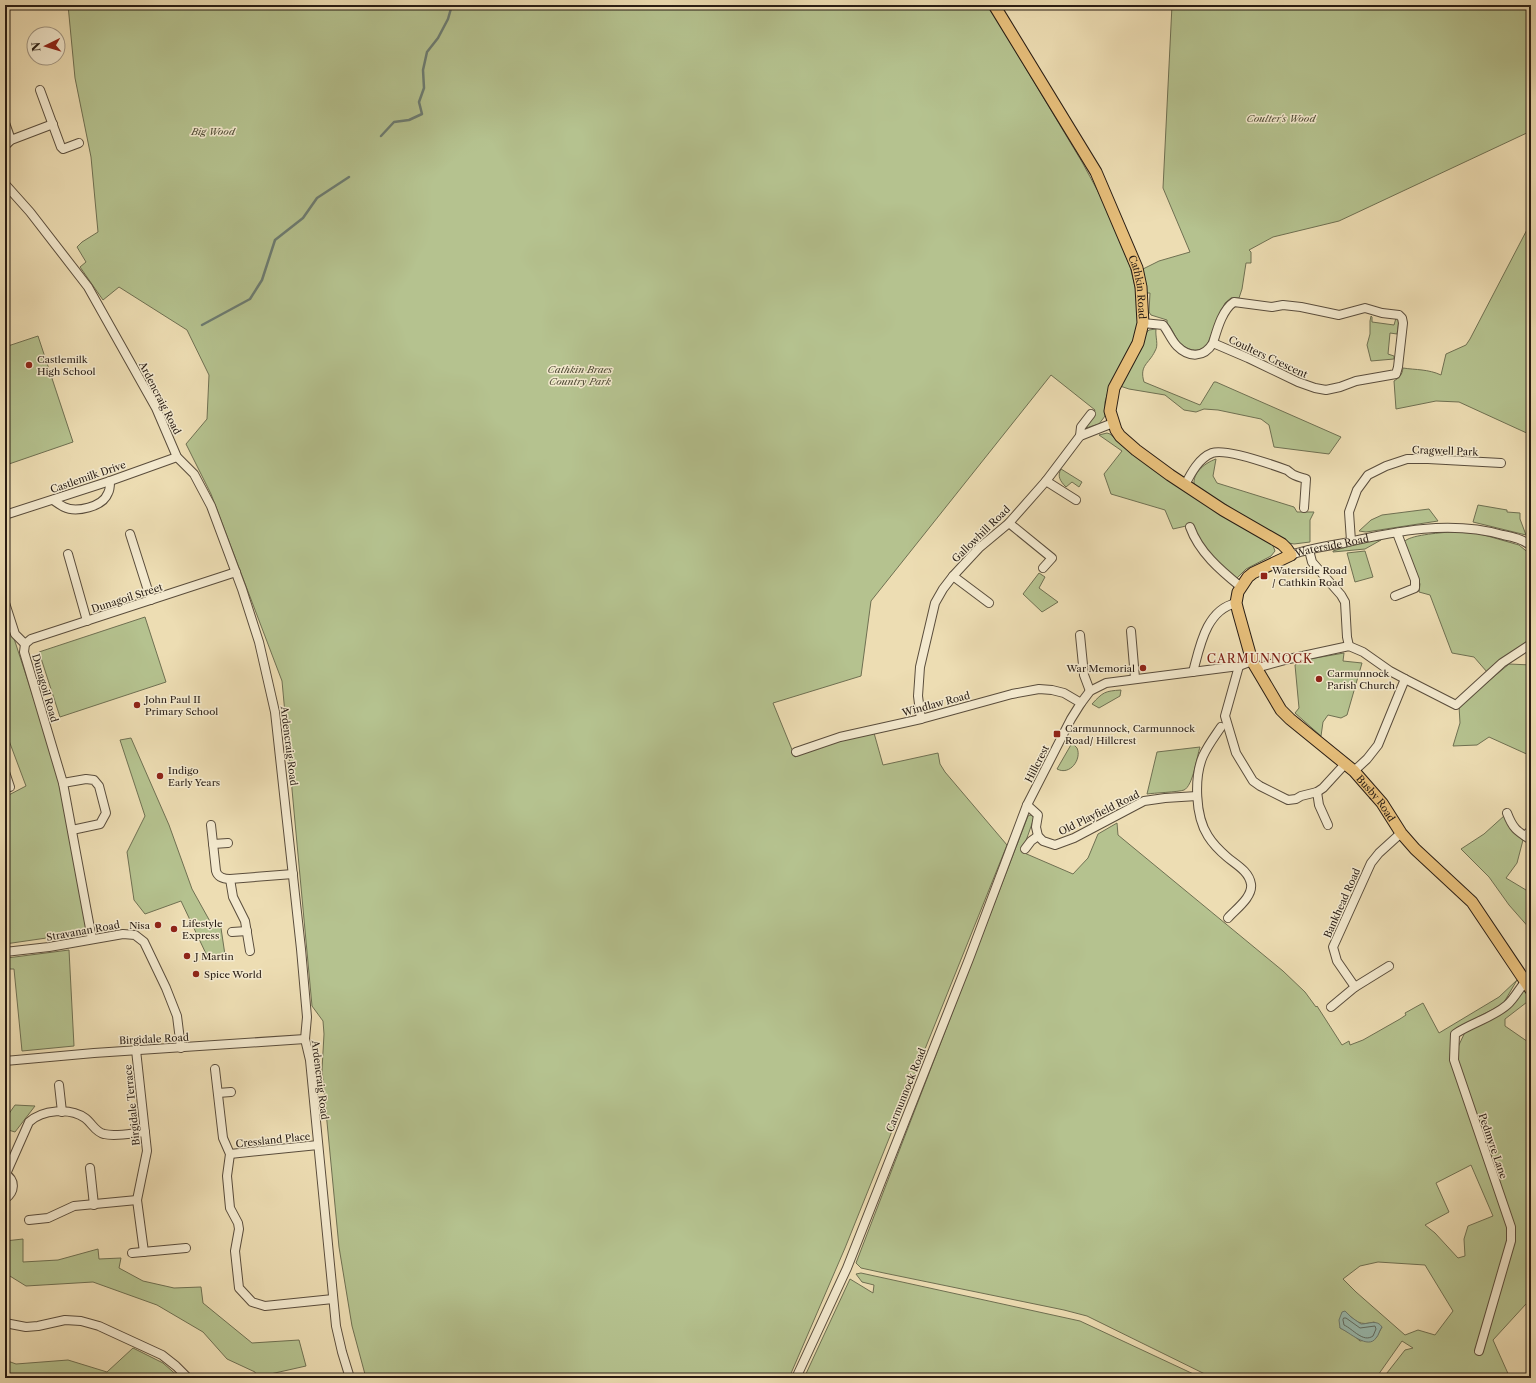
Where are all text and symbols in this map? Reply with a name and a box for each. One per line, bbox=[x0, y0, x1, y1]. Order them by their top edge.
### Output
north arrow bbox=[26, 26, 66, 66]
text: N bbox=[29, 41, 43, 52]
park label: Coulter's Wood bbox=[1247, 112, 1316, 125]
park label: Big Wood bbox=[190, 125, 236, 138]
street label: Cathkin Road bbox=[1126, 253, 1149, 319]
street label: Coulters Crescent bbox=[1226, 333, 1310, 381]
place label: Castlemilk High School bbox=[37, 353, 96, 378]
street label: Ardencraig Road bbox=[136, 359, 184, 437]
marker: Castlemilk High School bbox=[24, 360, 34, 370]
park label: Cathkin Braes Country Park bbox=[548, 363, 613, 388]
street label: Cragwell Park bbox=[1412, 443, 1480, 459]
street label: Castlemilk Drive bbox=[49, 458, 128, 496]
street label: Gallowhill Road bbox=[949, 503, 1013, 565]
street label: Waterside Road bbox=[1292, 531, 1370, 560]
place label: Waterside Road / Cathkin Road bbox=[1271, 564, 1347, 589]
marker: Waterside Road / Cathkin Road bbox=[1259, 571, 1269, 581]
street label: Dunagoil Street bbox=[90, 580, 165, 616]
district label: CARMUNNOCK bbox=[1207, 651, 1313, 666]
street label: Dunagoil Road bbox=[29, 652, 61, 724]
place label: War Memorial bbox=[1066, 662, 1135, 675]
marker: War Memorial bbox=[1138, 663, 1148, 673]
place label: Carmunnock Parish Church bbox=[1327, 667, 1396, 692]
marker: Carmunnock Parish Church bbox=[1314, 674, 1324, 684]
street label: Windlaw Road bbox=[900, 689, 971, 720]
place label: John Paul II Primary School bbox=[143, 693, 218, 718]
marker: John Paul II Primary School bbox=[132, 700, 142, 710]
street label: Ardencraig Road bbox=[278, 705, 300, 786]
place label: Carmunnock, Carmunnock Road/ Hillcrest bbox=[1065, 722, 1196, 747]
marker: Carmunnock, Carmunnock Road/ Hillcrest bbox=[1052, 729, 1062, 739]
street label: Hillcrest bbox=[1022, 743, 1052, 785]
place label: Indigo Early Years bbox=[168, 764, 220, 789]
marker: Indigo Early Years bbox=[155, 771, 165, 781]
street label: Busby Road bbox=[1354, 772, 1398, 824]
street label: Old Playfield Road bbox=[1056, 788, 1142, 838]
street label: Bankhead Road bbox=[1321, 866, 1363, 940]
place label: Lifestyle Express bbox=[182, 917, 223, 942]
street label: Stravanan Road bbox=[45, 918, 121, 944]
place label: Nisa bbox=[129, 919, 151, 932]
marker: Nisa bbox=[153, 920, 163, 930]
marker: Lifestyle Express bbox=[169, 924, 179, 934]
place label: J Martin bbox=[193, 950, 234, 963]
marker: J Martin bbox=[182, 951, 192, 961]
place label: Spice World bbox=[204, 968, 262, 981]
marker: Spice World bbox=[191, 969, 201, 979]
street label: Birgidale Road bbox=[119, 1031, 189, 1047]
street label: Ardencraig Road bbox=[309, 1039, 331, 1120]
street label: Carmunnock Road bbox=[883, 1046, 929, 1134]
street label: Birgidale Terrace bbox=[121, 1063, 143, 1146]
street label: Pedmyre Lane bbox=[1476, 1111, 1510, 1181]
street label: Cressland Place bbox=[235, 1130, 311, 1150]

